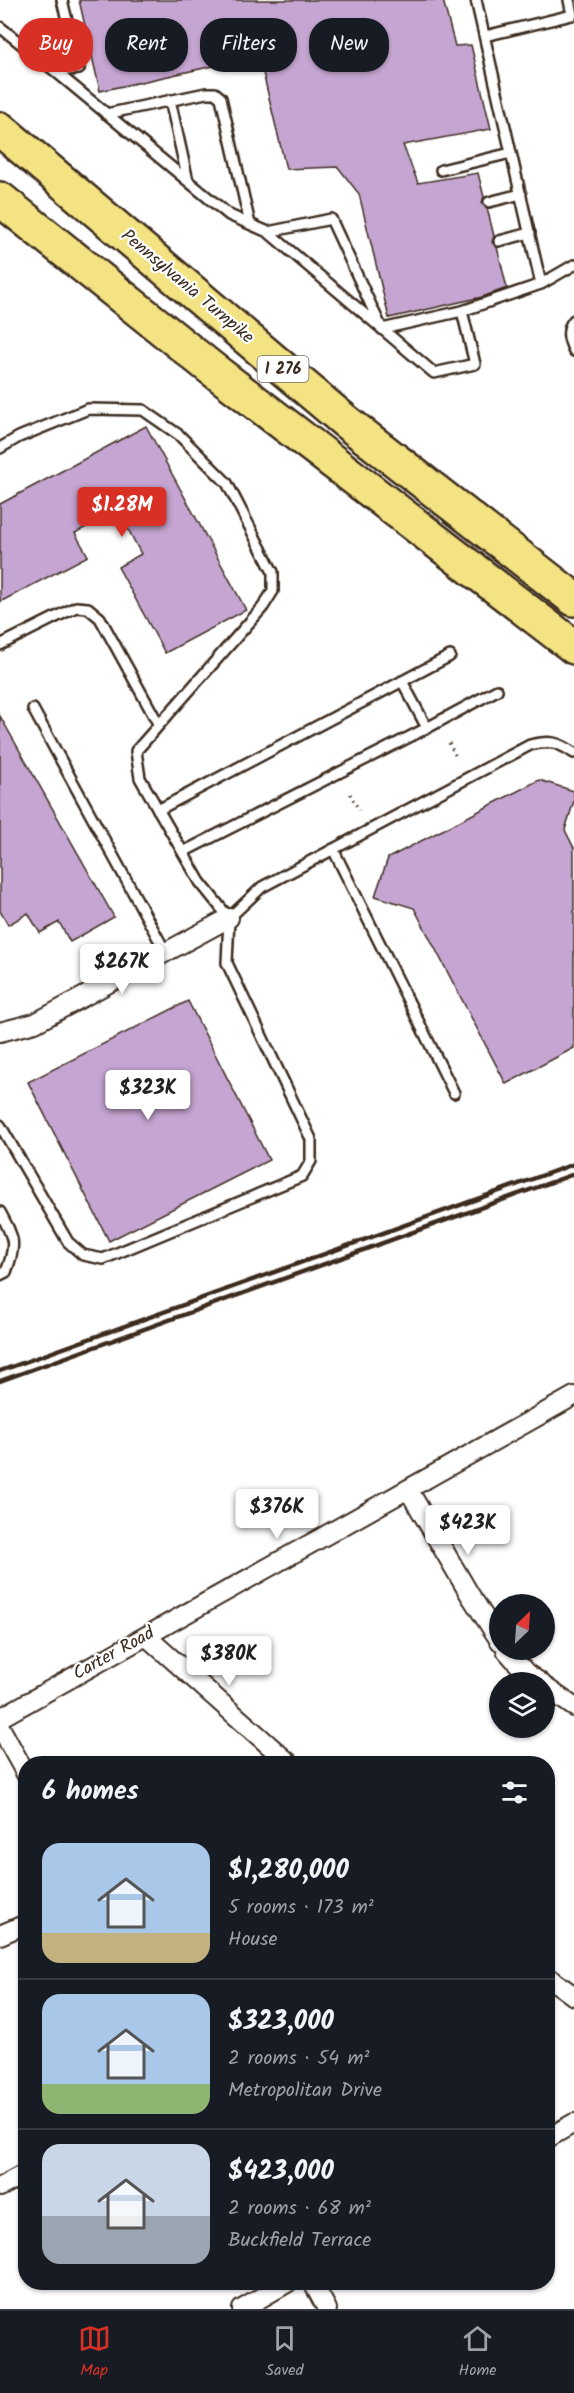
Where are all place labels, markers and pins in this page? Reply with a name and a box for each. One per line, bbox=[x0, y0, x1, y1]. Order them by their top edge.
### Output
pin: $1.28M bbox=[73, 487, 171, 538]
pin: $267K bbox=[80, 944, 164, 995]
pin: $323K bbox=[106, 1070, 190, 1121]
pin: $376K bbox=[235, 1489, 319, 1540]
pin: $423K bbox=[426, 1505, 510, 1556]
pin: $380K bbox=[187, 1636, 271, 1687]

